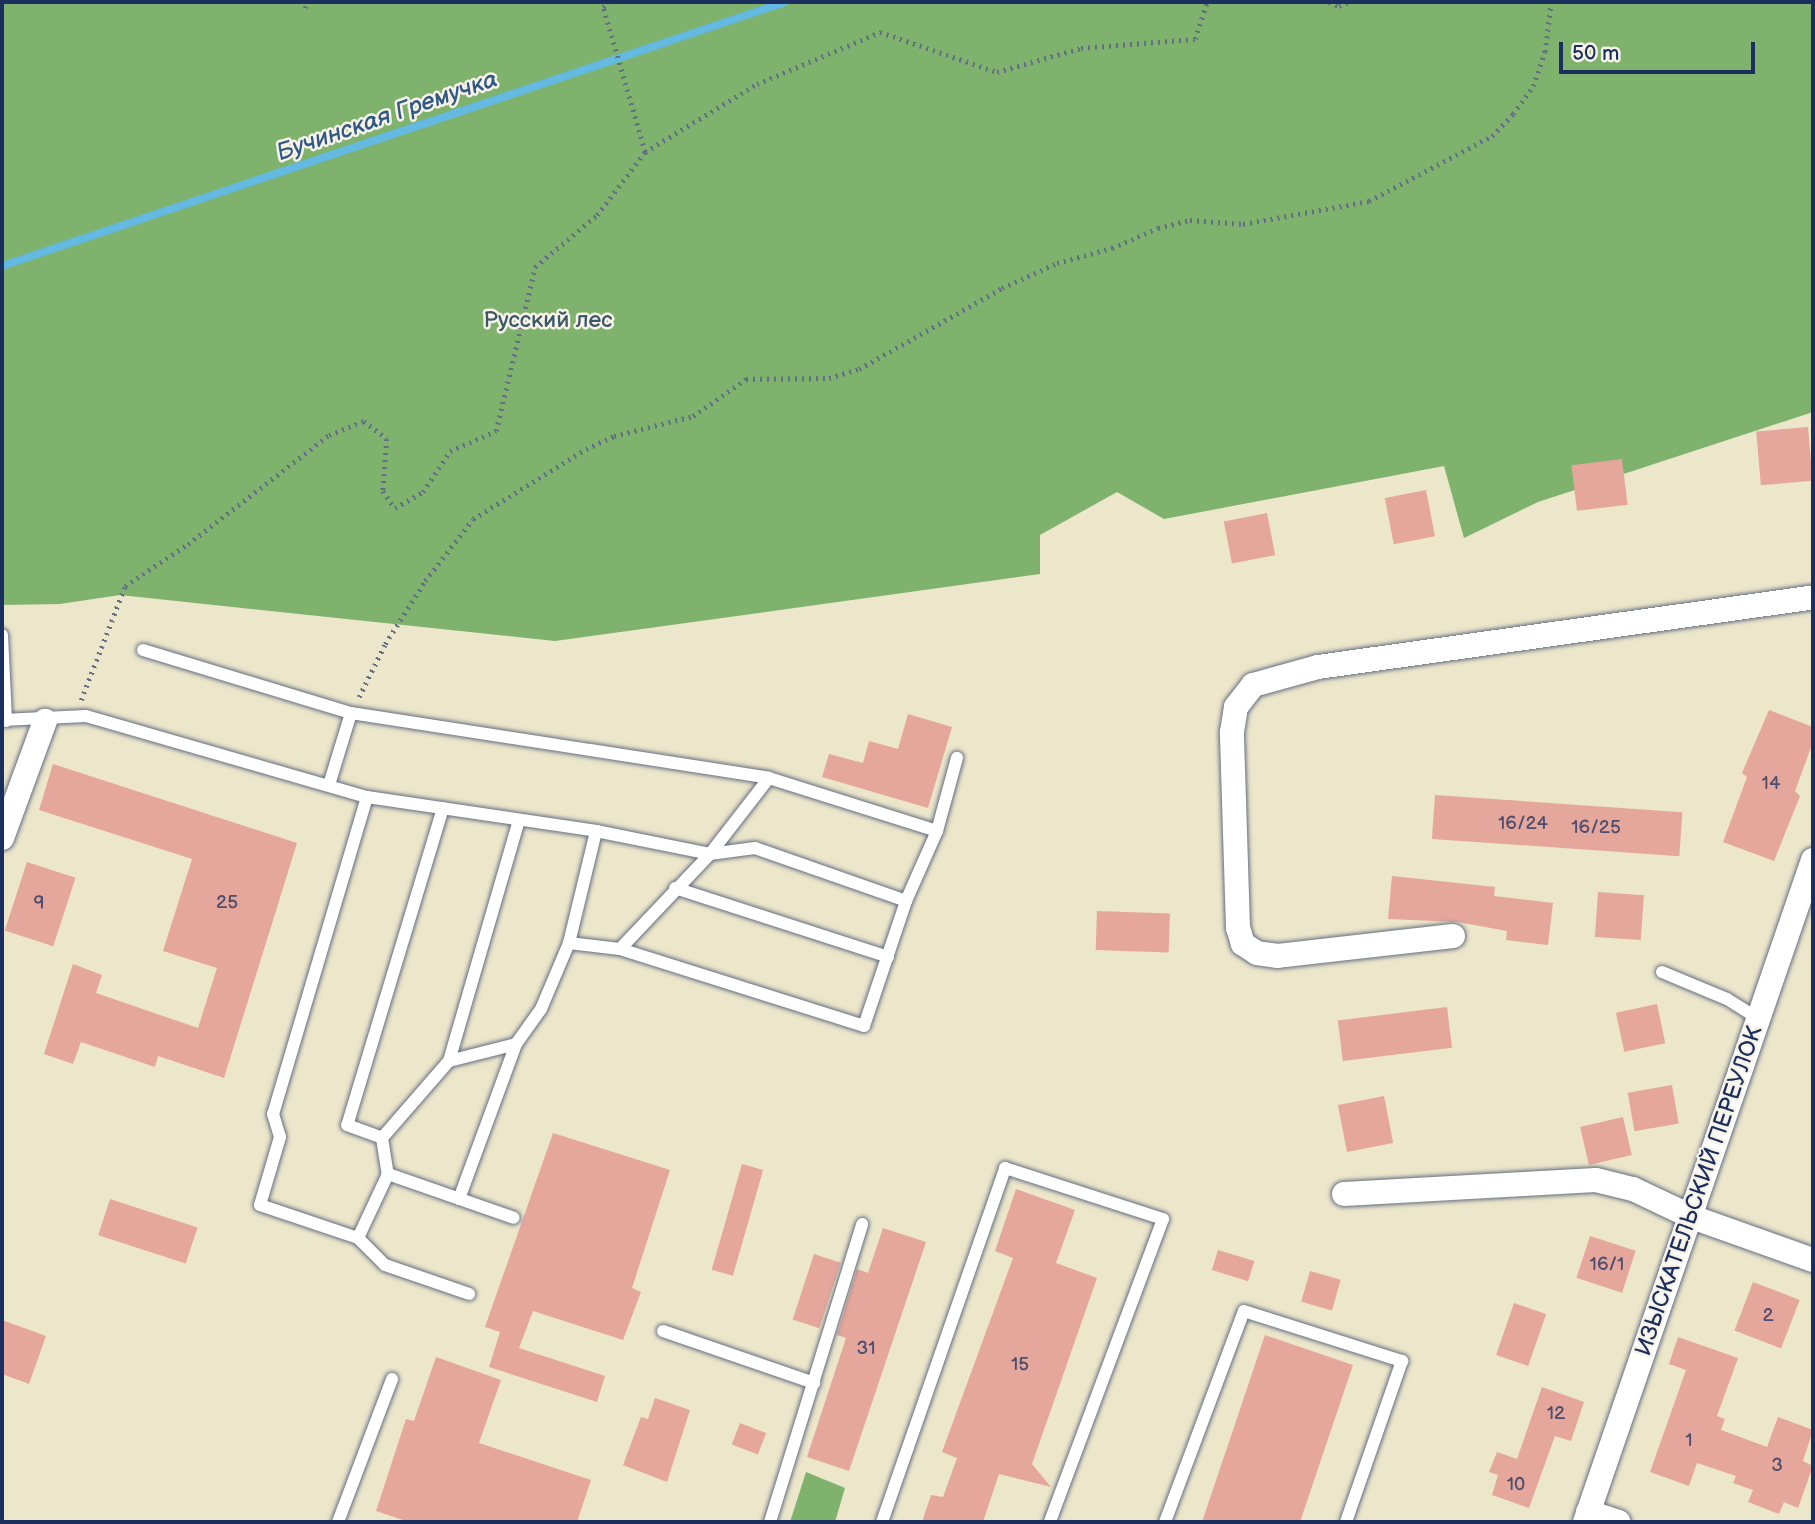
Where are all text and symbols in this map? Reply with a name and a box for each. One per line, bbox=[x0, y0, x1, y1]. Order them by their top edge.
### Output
scale bar bbox=[1563, 28, 1759, 72]
text: 50 m bbox=[1572, 41, 1619, 66]
water label: Бучинская Гремучка bbox=[273, 65, 501, 167]
park label: Русский лес bbox=[483, 306, 613, 334]
house number: 14 bbox=[1762, 773, 1780, 795]
house number: 16/24 bbox=[1498, 813, 1548, 835]
house number: 16/25 bbox=[1571, 817, 1621, 839]
house number: 25 bbox=[216, 892, 238, 914]
house number: 9 bbox=[34, 893, 44, 915]
street label: ИЗЫСКАТЕЛЬСКИЙ ПЕРЕУЛОК bbox=[1629, 1022, 1769, 1360]
house number: 16/1 bbox=[1590, 1254, 1624, 1276]
house number: 2 bbox=[1762, 1305, 1774, 1327]
house number: 31 bbox=[856, 1338, 876, 1360]
house number: 15 bbox=[1011, 1354, 1029, 1376]
house number: 12 bbox=[1547, 1403, 1565, 1425]
house number: 1 bbox=[1685, 1430, 1693, 1452]
house number: 3 bbox=[1771, 1455, 1783, 1477]
house number: 10 bbox=[1507, 1474, 1525, 1496]

